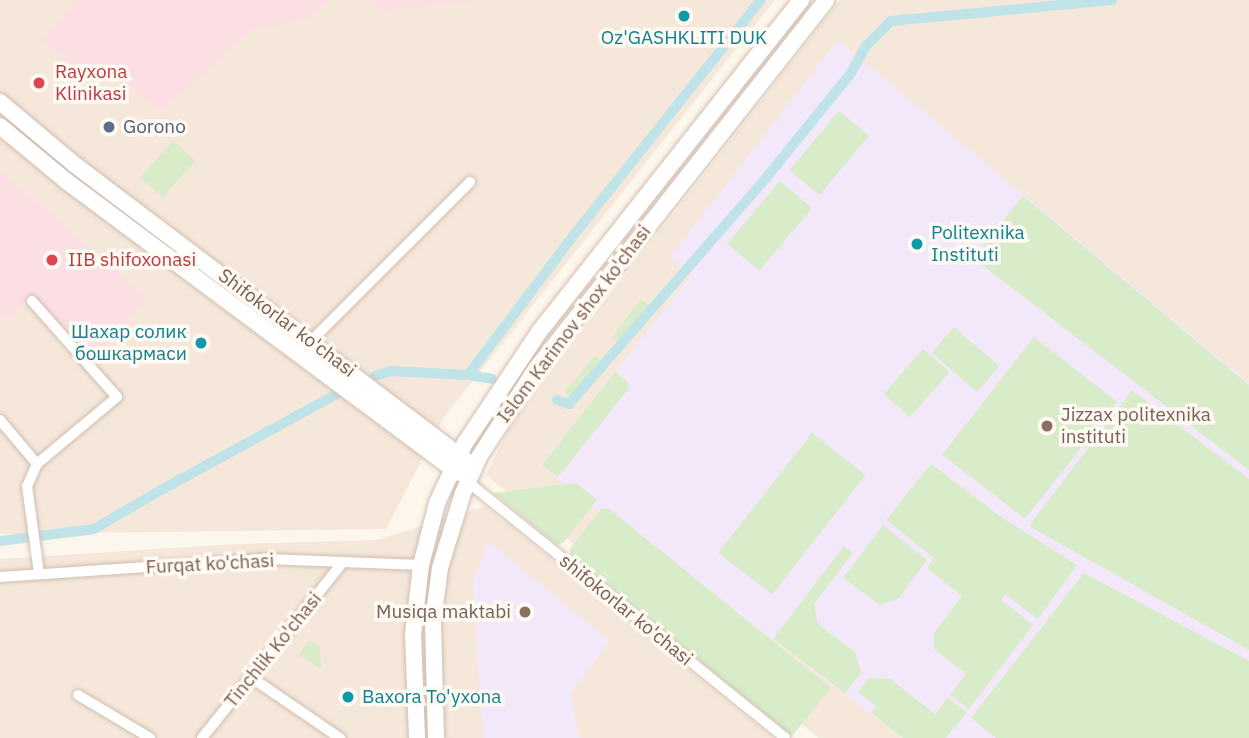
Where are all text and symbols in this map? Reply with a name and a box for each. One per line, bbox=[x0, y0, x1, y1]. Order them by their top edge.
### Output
marker: Oz'GASHKLITI DUK bbox=[676, 8, 692, 24]
place label: Oz'GASHKLITI DUK bbox=[601, 27, 767, 49]
place label: Rayxona Klinikasi bbox=[55, 61, 127, 105]
marker: Rayxona Klinikasi bbox=[29, 73, 49, 93]
place label: Gorono bbox=[123, 116, 186, 138]
marker: Gorono bbox=[101, 119, 117, 135]
street label: Islom Karimov shox ko'chasi bbox=[492, 221, 656, 427]
place label: Politexnika Instituti bbox=[931, 222, 1025, 266]
marker: Politexnika Instituti bbox=[909, 236, 925, 252]
place label: IIB shifoxonasi bbox=[68, 249, 196, 271]
marker: IIB shifoxonasi bbox=[42, 250, 62, 270]
street label: Shifokorlar ko'chasi bbox=[214, 264, 360, 382]
place label: Шахар солик бошкармаси bbox=[71, 321, 187, 365]
marker: Шахар солик бошкармаси bbox=[193, 335, 209, 351]
place label: Jizzax politexnika instituti bbox=[1061, 404, 1211, 448]
marker: Jizzax politexnika instituti bbox=[1039, 418, 1055, 434]
street label: Furqat ko'chasi bbox=[145, 549, 275, 579]
street label: shifokorlar ko'chasi bbox=[555, 549, 697, 671]
street label: Tinchlik Ko'chasi bbox=[220, 588, 326, 712]
place label: Musiqa maktabi bbox=[376, 601, 511, 623]
marker: Musiqa maktabi bbox=[517, 604, 533, 620]
place label: Baxora To'yxona bbox=[362, 686, 501, 708]
marker: Baxora To'yxona bbox=[340, 689, 356, 705]

